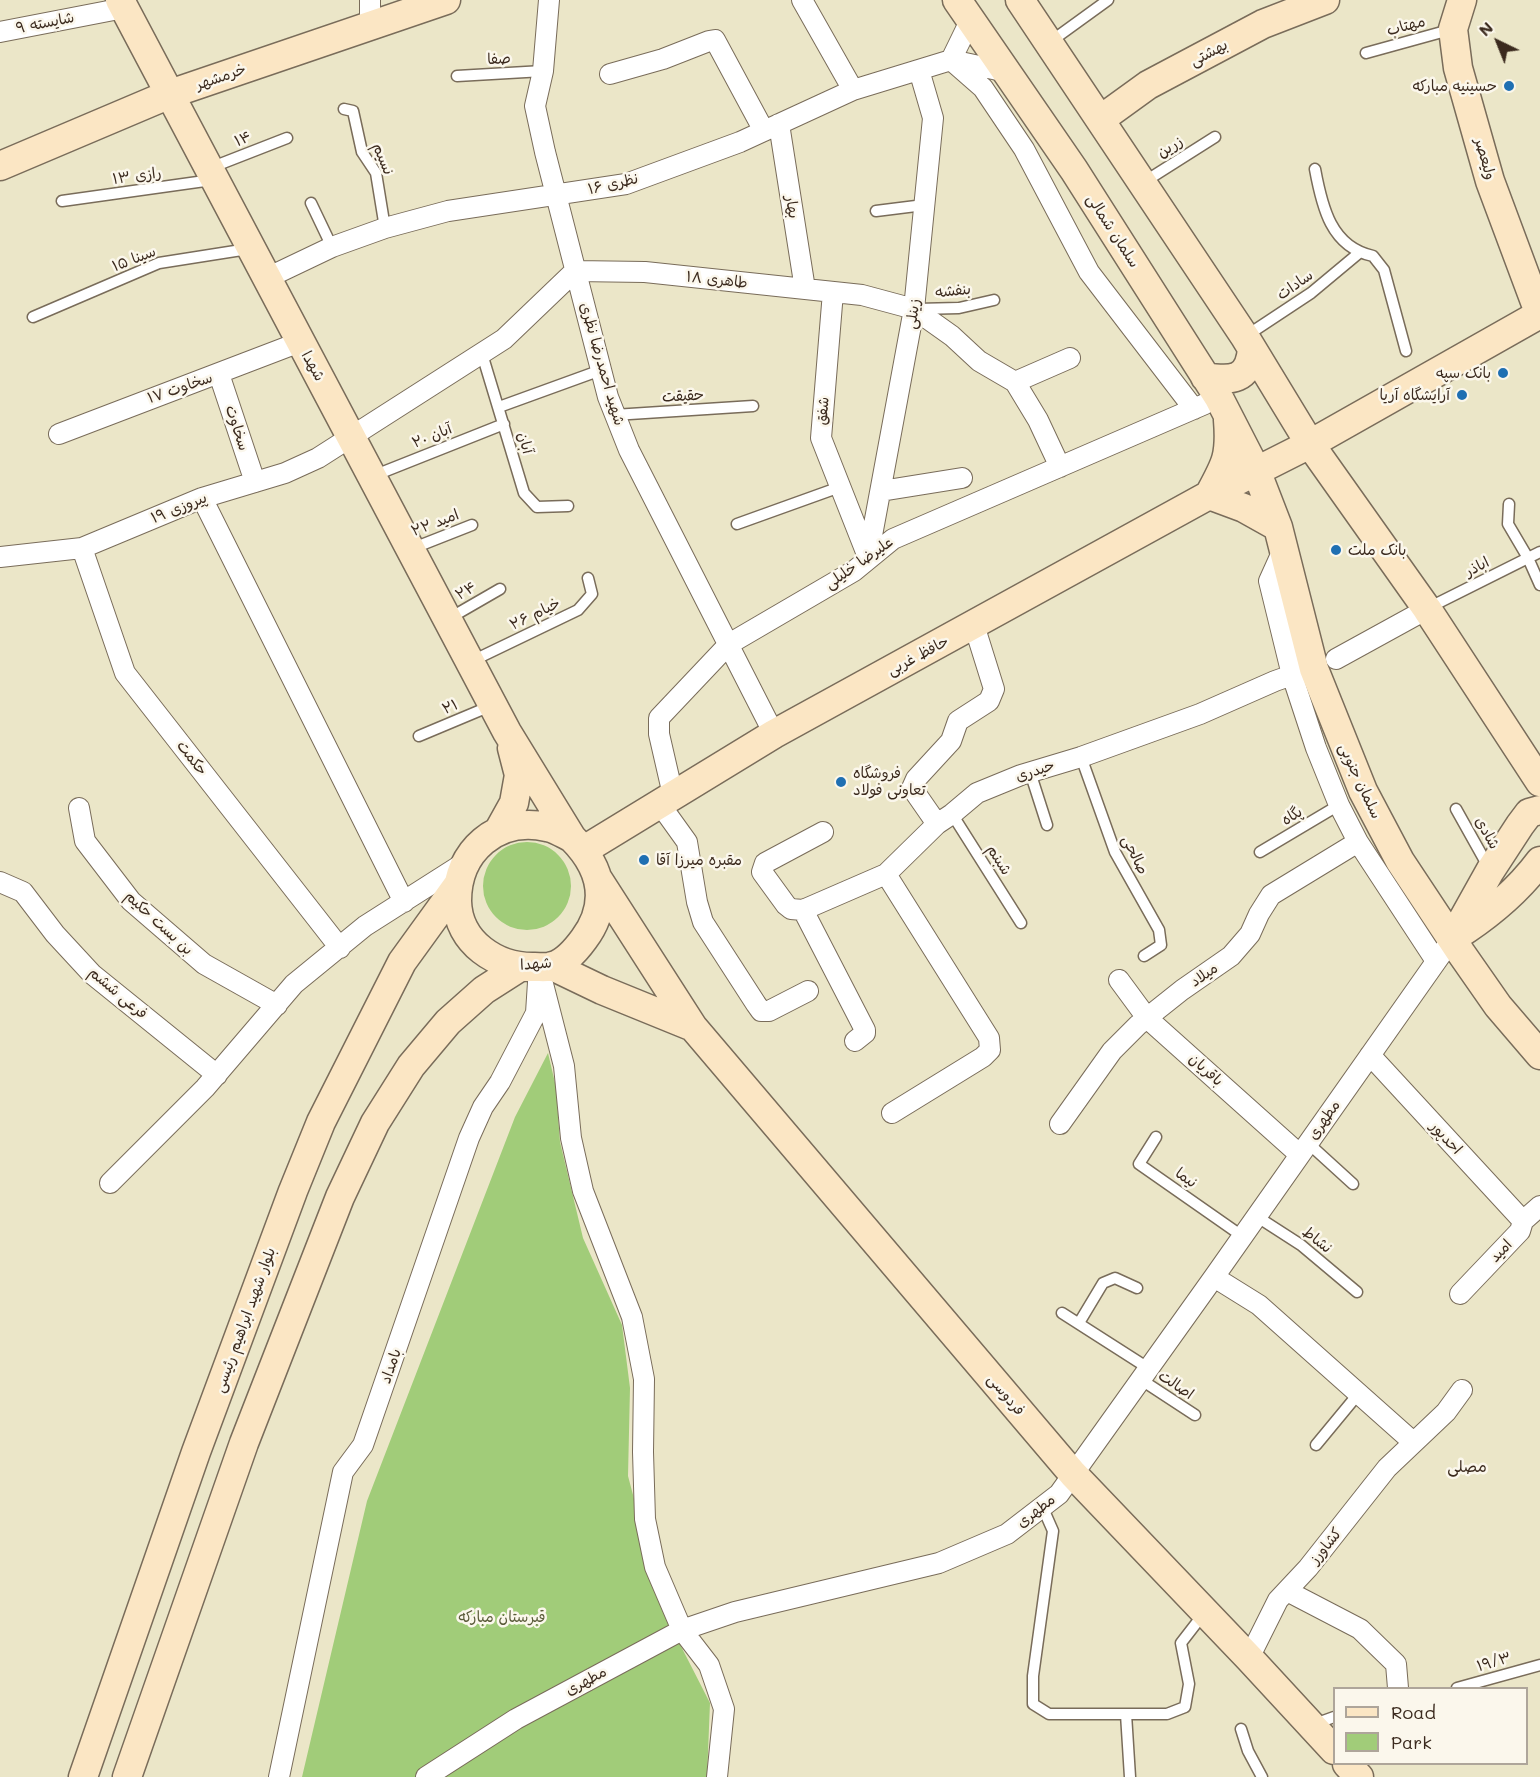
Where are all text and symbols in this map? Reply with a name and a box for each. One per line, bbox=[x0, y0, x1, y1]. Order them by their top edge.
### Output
street label: شایسته ۹ bbox=[14, 9, 76, 37]
street label: مهتاب bbox=[1385, 12, 1427, 40]
north arrow bbox=[1468, 12, 1528, 72]
text: N bbox=[1474, 17, 1497, 40]
street label: بهشتی bbox=[1187, 36, 1231, 70]
street label: صفا bbox=[487, 49, 511, 69]
street label: خرمشهر bbox=[194, 60, 248, 94]
place label: حسینیه مبارکه bbox=[1413, 77, 1497, 95]
marker: حسینیه مبارکه bbox=[1502, 79, 1516, 93]
street label: ۱۴ bbox=[232, 128, 254, 150]
street label: زرین bbox=[1154, 132, 1186, 162]
street label: ولیعصر bbox=[1471, 136, 1499, 182]
street label: نسیم bbox=[369, 140, 397, 178]
street label: رازی ۱۳ bbox=[111, 164, 163, 188]
street label: نظری ۱۶ bbox=[586, 169, 640, 199]
street label: سلمان شمالی bbox=[1083, 191, 1143, 271]
street label: بهار bbox=[781, 194, 803, 220]
street label: سینا ۱۵ bbox=[110, 242, 158, 276]
street label: سادات bbox=[1274, 266, 1316, 304]
street label: طاهری ۱۸ bbox=[685, 268, 749, 292]
street label: بنفشه bbox=[934, 280, 972, 302]
street label: زینلی bbox=[902, 298, 924, 330]
street label: شهید احمدرضا نظری bbox=[576, 300, 628, 428]
street label: شهدا bbox=[297, 348, 329, 384]
place label: بانک سپه bbox=[1436, 364, 1491, 382]
marker: بانک سپه bbox=[1496, 366, 1510, 380]
street label: سخاوت ۱۷ bbox=[145, 368, 215, 408]
street label: حقیقت bbox=[662, 386, 704, 406]
place label: آرایشگاه آریا bbox=[1380, 386, 1450, 404]
marker: آرایشگاه آریا bbox=[1455, 388, 1469, 402]
street label: شفق bbox=[813, 396, 833, 426]
street label: سخاوت bbox=[221, 403, 253, 453]
street label: آبان ۲۰ bbox=[409, 420, 455, 452]
street label: آبان bbox=[513, 430, 537, 456]
street label: پیروزی ۱۹ bbox=[148, 489, 210, 527]
street label: امید ۲۲ bbox=[409, 506, 461, 540]
street label: علیرضا خلیلی bbox=[821, 533, 897, 593]
place label: بانک ملت bbox=[1348, 541, 1406, 559]
marker: بانک ملت bbox=[1329, 543, 1343, 557]
street label: اباذر bbox=[1462, 553, 1492, 581]
street label: ۲۴ bbox=[452, 578, 480, 604]
street label: خیام ۲۶ bbox=[507, 594, 563, 634]
street label: حافظ غربی bbox=[884, 632, 952, 680]
street label: ۲۱ bbox=[439, 696, 461, 718]
street label: حکمت bbox=[173, 737, 211, 779]
street label: سلمان جنوبی bbox=[1335, 740, 1385, 822]
street label: حیدری bbox=[1013, 756, 1057, 786]
place label: فروشگاه تعاونی فولاد bbox=[853, 764, 926, 799]
marker: فروشگاه تعاونی فولاد bbox=[834, 775, 848, 789]
street label: پگاه bbox=[1278, 803, 1306, 829]
street label: شادی bbox=[1471, 814, 1503, 852]
street label: صالحی bbox=[1118, 832, 1152, 878]
street label: شبنم bbox=[983, 842, 1015, 878]
place label: مقبره میرزا آقا bbox=[656, 851, 742, 869]
marker: مقبره میرزا آقا bbox=[637, 853, 651, 867]
street label: بن بست حکیم bbox=[121, 887, 197, 959]
street label: شهدا bbox=[520, 954, 552, 974]
street label: میلاد bbox=[1187, 959, 1221, 991]
street label: فرعی ششم bbox=[85, 963, 151, 1023]
street label: باقریان bbox=[1185, 1050, 1227, 1090]
street label: مطهری bbox=[1304, 1097, 1344, 1143]
street label: احدپور bbox=[1426, 1118, 1466, 1158]
street label: نیما bbox=[1172, 1164, 1200, 1192]
street label: نشاط bbox=[1299, 1223, 1335, 1257]
street label: امید bbox=[1486, 1236, 1516, 1266]
street label: بلوار شهید ابراهیم رئیسی bbox=[210, 1245, 280, 1395]
street label: بامداد bbox=[377, 1346, 405, 1386]
street label: اصالت bbox=[1155, 1367, 1197, 1403]
street label: فردوسی bbox=[983, 1371, 1029, 1419]
district label: مصلی bbox=[1447, 1457, 1487, 1477]
street label: مطهری bbox=[1013, 1490, 1059, 1532]
street label: کشاورز bbox=[1306, 1524, 1346, 1568]
park label: قبرستان مبارکه bbox=[459, 1608, 545, 1626]
street label: ۱۹/۳ bbox=[1475, 1649, 1513, 1675]
street label: مطهری bbox=[562, 1663, 610, 1699]
legend bbox=[1333, 1687, 1528, 1765]
text: Road bbox=[1391, 1700, 1436, 1724]
text: Park bbox=[1391, 1730, 1432, 1754]

